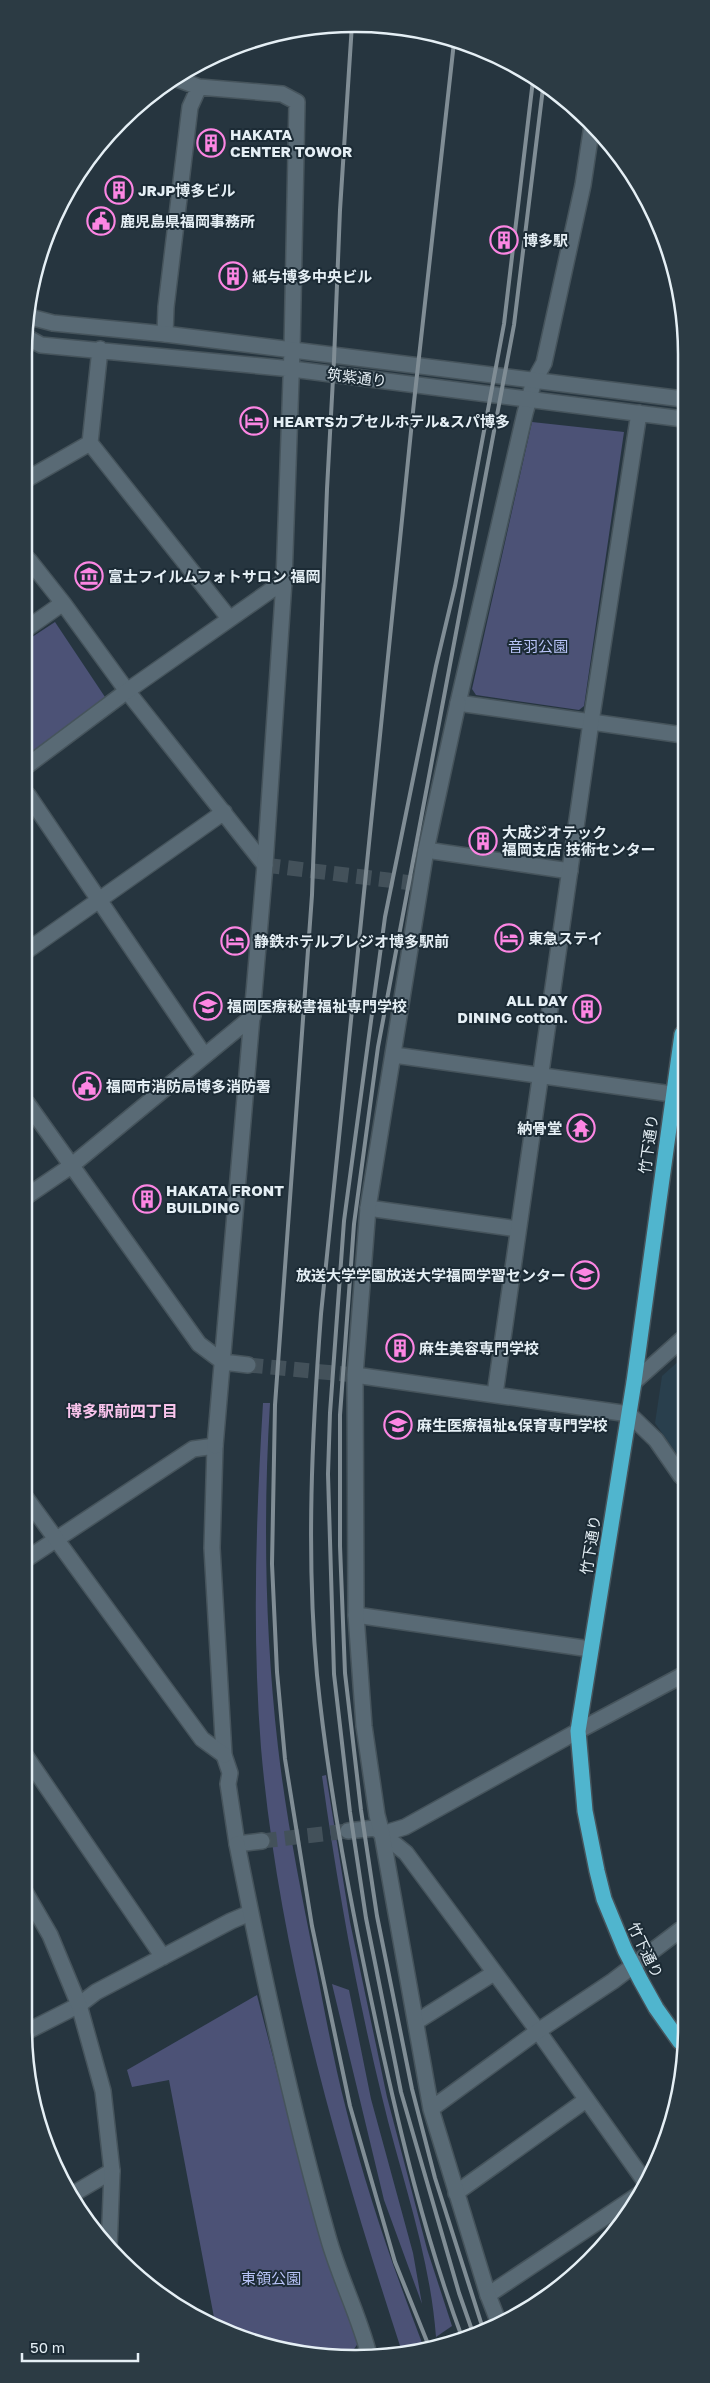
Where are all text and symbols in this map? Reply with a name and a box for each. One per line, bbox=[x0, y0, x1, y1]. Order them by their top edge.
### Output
place label: HAKATA CENTER TOWOR bbox=[230, 125, 353, 160]
building icon: HAKATA CENTER TOWOR bbox=[196, 128, 226, 158]
building icon: JRJP博多ビル bbox=[104, 175, 134, 205]
place label: JRJP博多ビル bbox=[138, 181, 235, 199]
public building icon: 鹿児島県福岡事務所 bbox=[86, 206, 116, 236]
place label: 鹿児島県福岡事務所 bbox=[120, 212, 255, 230]
building icon: 博多駅 bbox=[489, 225, 519, 255]
place label: 博多駅 bbox=[523, 231, 568, 249]
building icon: 紙与博多中央ビル bbox=[218, 261, 248, 291]
place label: 紙与博多中央ビル bbox=[252, 267, 372, 285]
street label: 筑紫通り bbox=[326, 364, 388, 390]
hotel icon: HEARTSカプセルホテル&スパ博多 bbox=[239, 406, 269, 436]
place label: HEARTSカプセルホテル&スパ博多 bbox=[273, 412, 510, 430]
museum icon: 富士フイルムフォトサロン 福岡 bbox=[74, 561, 104, 591]
place label: 富士フイルムフォトサロン 福岡 bbox=[108, 567, 321, 585]
park label: 音羽公園 bbox=[508, 637, 568, 655]
place label: 大成ジオテック 福岡支店 技術センター bbox=[501, 823, 656, 858]
building icon: 大成ジオテック 福岡支店 技術センター bbox=[468, 826, 498, 856]
hotel icon: 東急ステイ bbox=[494, 923, 524, 953]
hotel icon: 静鉄ホテルプレジオ博多駅前 bbox=[220, 926, 250, 956]
place label: 東急ステイ bbox=[528, 929, 603, 947]
place label: 静鉄ホテルプレジオ博多駅前 bbox=[254, 932, 449, 950]
school or university icon: 福岡医療秘書福祉専門学校 bbox=[193, 991, 223, 1021]
place label: ALL DAY DINING cotton. bbox=[457, 991, 568, 1026]
building icon: ALL DAY DINING cotton. bbox=[572, 994, 602, 1024]
place label: 福岡医療秘書福祉専門学校 bbox=[226, 997, 407, 1015]
public building icon: 福岡市消防局博多消防署 bbox=[72, 1071, 102, 1101]
place label: 福岡市消防局博多消防署 bbox=[105, 1077, 271, 1095]
temple icon: 納骨堂 bbox=[566, 1113, 596, 1143]
street label: 竹下通り bbox=[635, 1113, 661, 1175]
place label: 納骨堂 bbox=[517, 1119, 562, 1137]
place label: HAKATA FRONT BUILDING bbox=[166, 1181, 284, 1216]
building icon: HAKATA FRONT BUILDING bbox=[132, 1184, 162, 1214]
school or university icon: 放送大学学園放送大学福岡学習センター bbox=[570, 1260, 600, 1290]
place label: 放送大学学園放送大学福岡学習センター bbox=[296, 1266, 566, 1284]
building icon: 麻生美容専門学校 bbox=[385, 1333, 415, 1363]
place label: 麻生美容専門学校 bbox=[419, 1339, 539, 1357]
district label: 博多駅前四丁目 bbox=[66, 1401, 178, 1421]
school or university icon: 麻生医療福祉&保育専門学校 bbox=[383, 1410, 413, 1440]
place label: 麻生医療福祉&保育専門学校 bbox=[417, 1416, 608, 1434]
street label: 竹下通り bbox=[576, 1514, 604, 1576]
street label: 竹下通り bbox=[625, 1919, 667, 1981]
park label: 東領公園 bbox=[241, 2269, 301, 2287]
scale bar bbox=[22, 2330, 139, 2362]
text: 50 m bbox=[30, 2338, 65, 2356]

